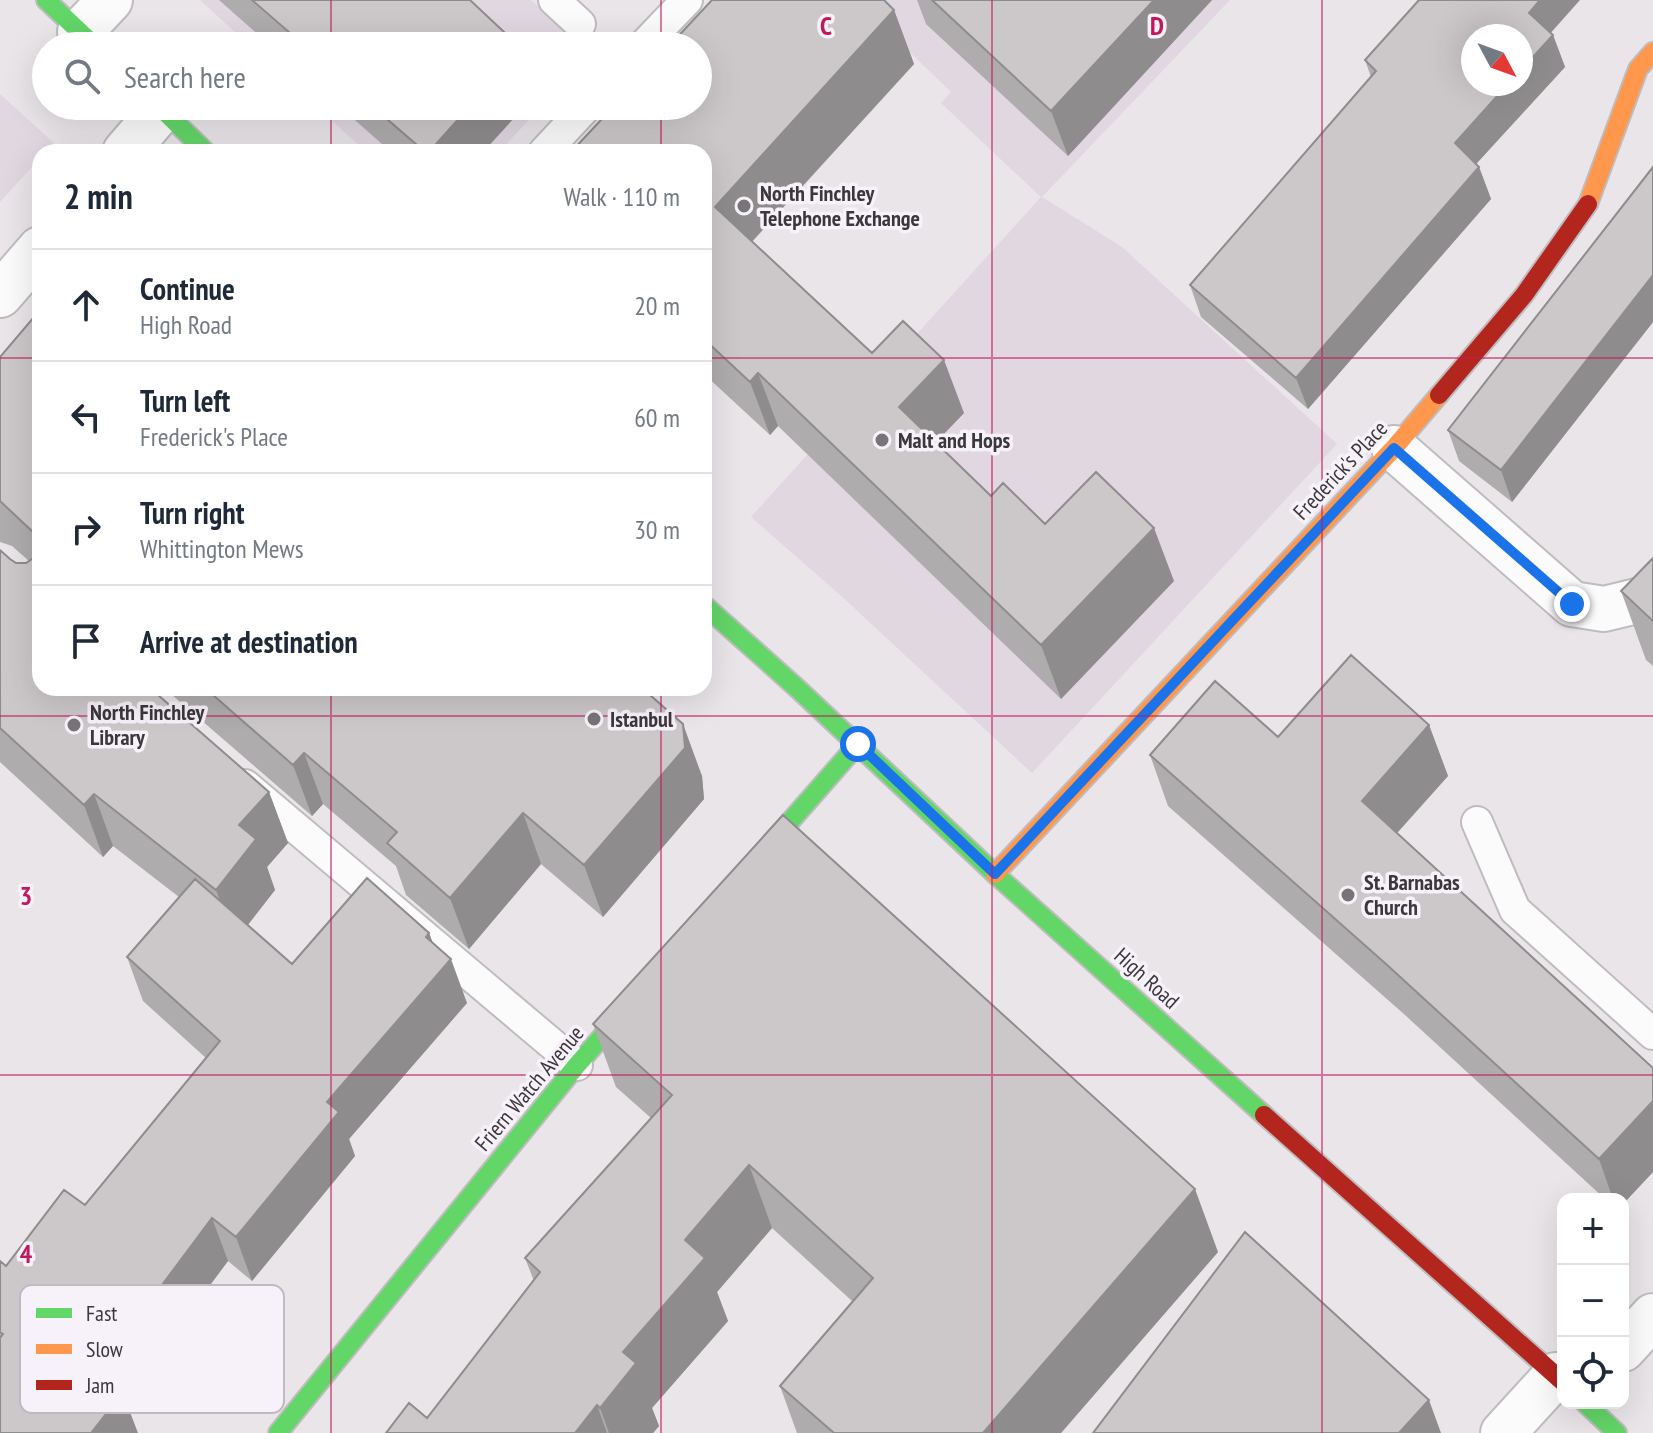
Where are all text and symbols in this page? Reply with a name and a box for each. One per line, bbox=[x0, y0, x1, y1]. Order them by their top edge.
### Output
text: C bbox=[820, 9, 832, 42]
text: D bbox=[1150, 9, 1164, 42]
north arrow bbox=[1461, 24, 1533, 96]
search box bbox=[32, 32, 712, 120]
icon: search bbox=[60, 54, 104, 98]
text: Search here bbox=[124, 57, 246, 96]
text: 2 min bbox=[64, 174, 133, 218]
place label: North Finchley Telephone Exchange bbox=[760, 179, 920, 232]
text: Walk · 110 m bbox=[563, 180, 680, 213]
marker: North Finchley Telephone Exchange bbox=[735, 197, 753, 215]
text: Continue bbox=[140, 269, 235, 308]
icon: ahead bbox=[64, 283, 108, 327]
text: 20 m bbox=[634, 289, 680, 322]
text: High Road bbox=[140, 308, 232, 341]
text: Turn left bbox=[140, 381, 230, 420]
icon: left bbox=[64, 395, 108, 439]
text: 60 m bbox=[634, 401, 680, 434]
street label: Frederick's Place bbox=[1287, 415, 1393, 525]
text: Frederick's Place bbox=[140, 420, 288, 453]
place label: Malt and Hops bbox=[898, 426, 1011, 454]
marker: Malt and Hops bbox=[873, 431, 891, 449]
text: Turn right bbox=[140, 493, 244, 532]
icon: right bbox=[64, 507, 108, 551]
text: 30 m bbox=[634, 513, 680, 546]
text: Whittington Mews bbox=[140, 532, 303, 565]
route end bbox=[1554, 586, 1590, 622]
icon: arrive bbox=[64, 619, 108, 663]
text: Arrive at destination bbox=[140, 622, 358, 661]
place label: North Finchley Library bbox=[90, 698, 206, 751]
place label: Istanbul bbox=[610, 705, 674, 733]
marker: Istanbul bbox=[585, 710, 603, 728]
marker: North Finchley Library bbox=[65, 716, 83, 734]
route start bbox=[840, 726, 876, 762]
place label: St. Barnabas Church bbox=[1364, 868, 1460, 921]
text: 3 bbox=[20, 879, 32, 912]
marker: St. Barnabas Church bbox=[1339, 886, 1357, 904]
street label: High Road bbox=[1109, 942, 1185, 1014]
street label: Friern Watch Avenue bbox=[468, 1020, 590, 1156]
map controls bbox=[1557, 1193, 1629, 1409]
button: + bbox=[1557, 1193, 1629, 1265]
text: 4 bbox=[20, 1237, 33, 1270]
button: − bbox=[1557, 1265, 1629, 1337]
legend bbox=[20, 1285, 284, 1413]
text: Fast bbox=[86, 1299, 117, 1327]
text: Slow bbox=[86, 1335, 123, 1363]
button: locate bbox=[1557, 1337, 1629, 1409]
text: Jam bbox=[85, 1371, 114, 1399]

